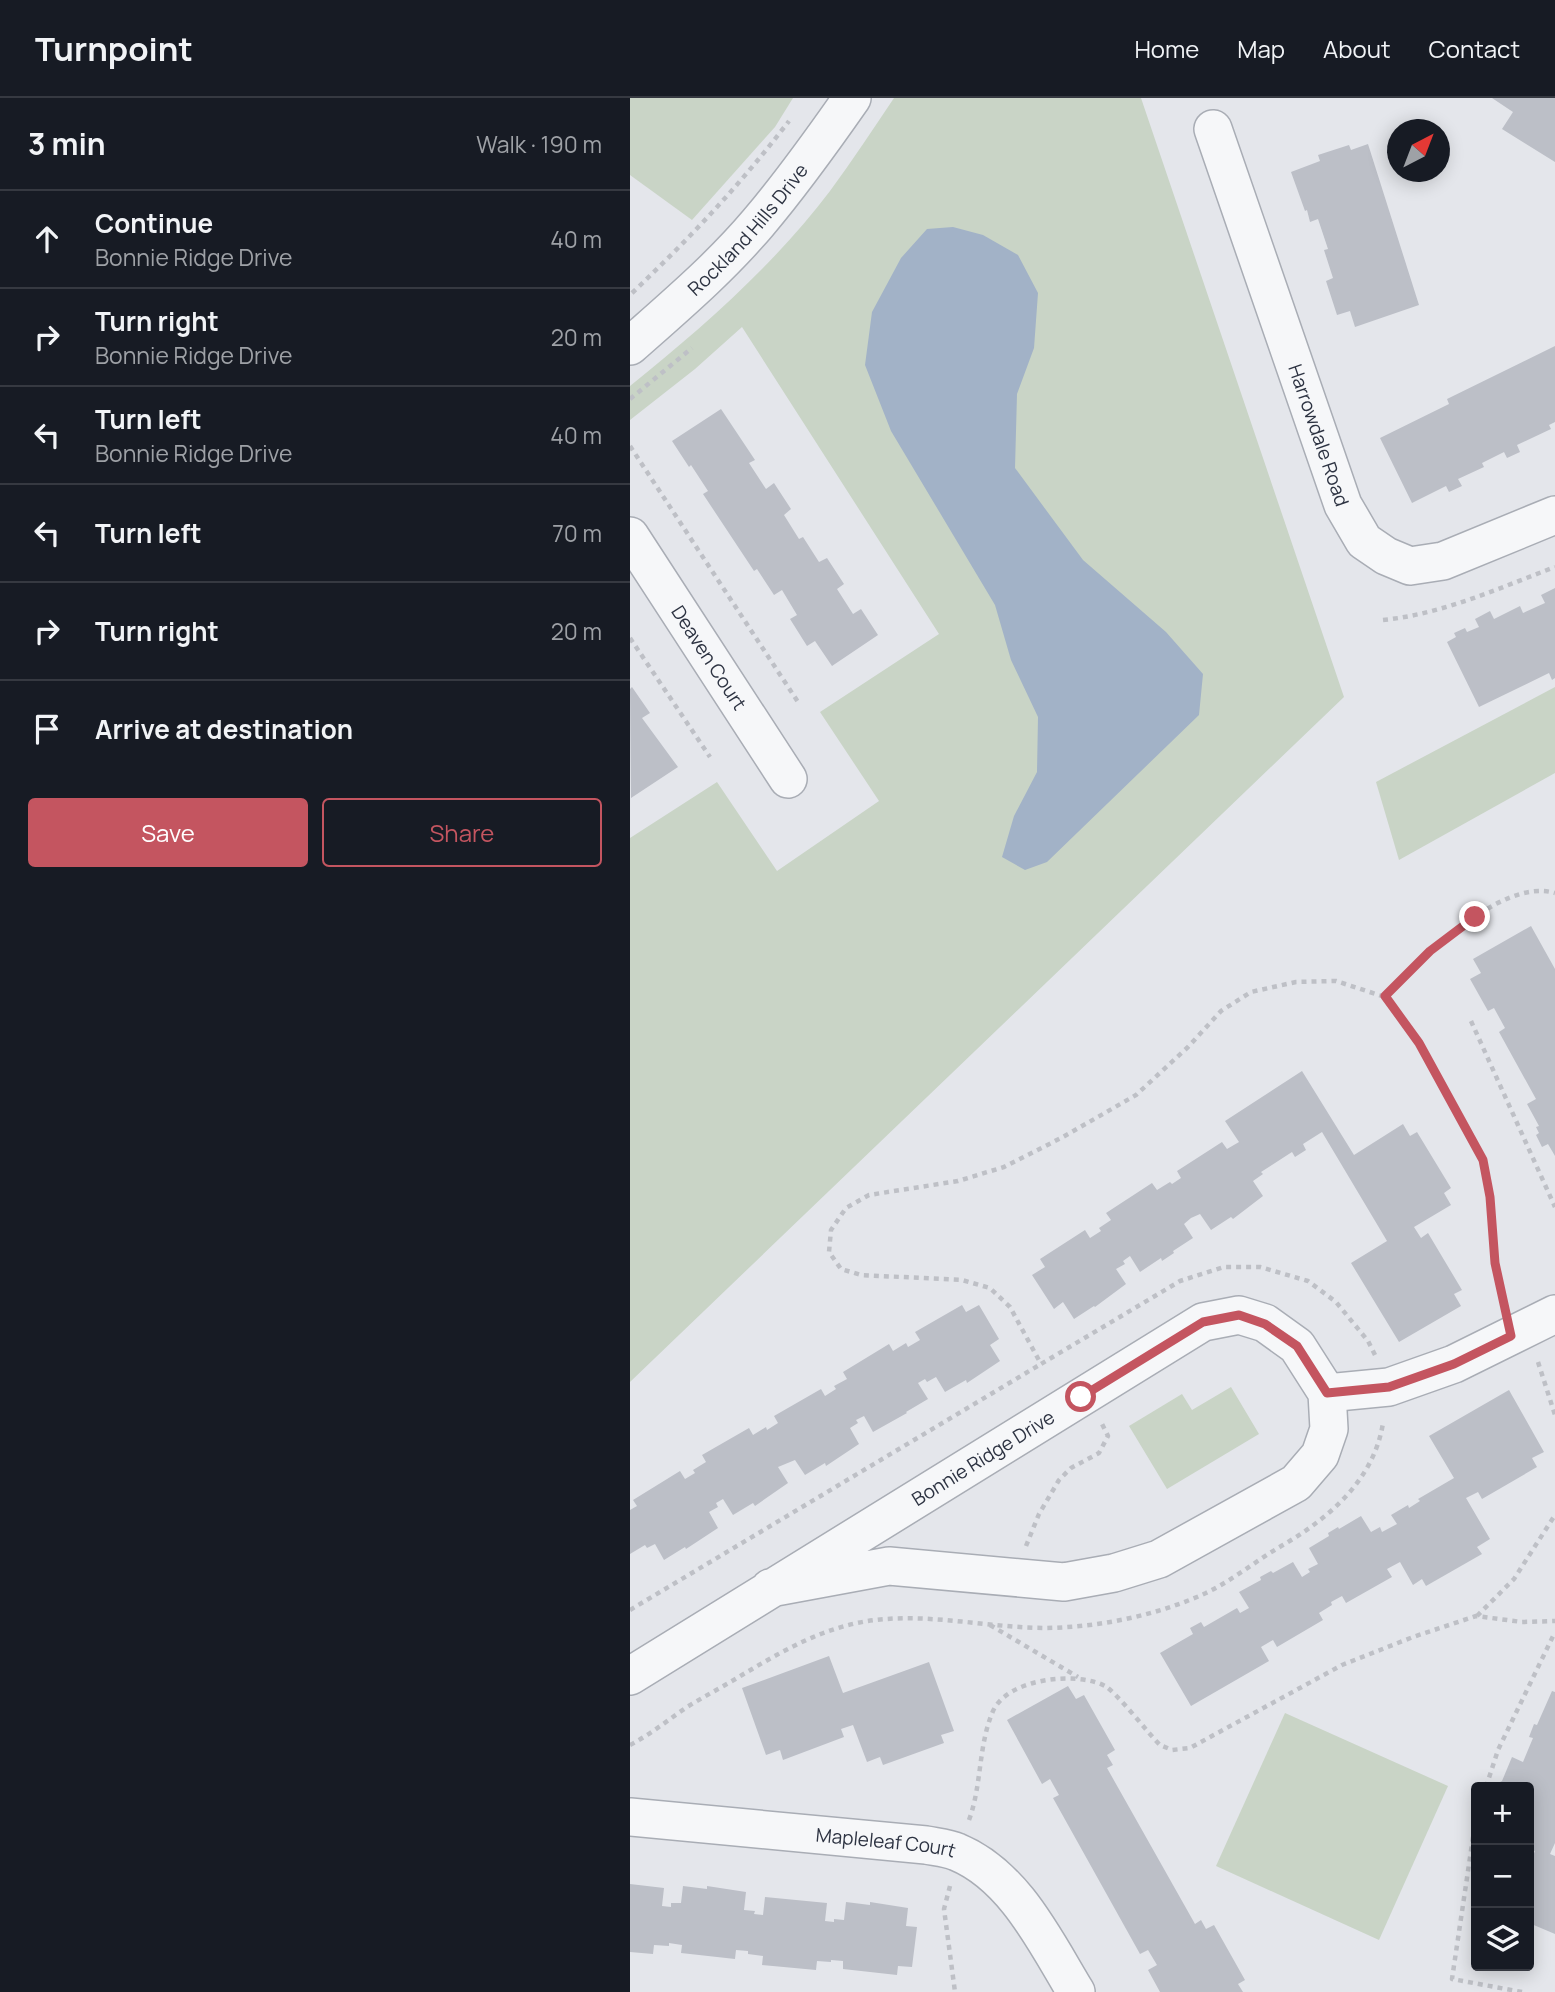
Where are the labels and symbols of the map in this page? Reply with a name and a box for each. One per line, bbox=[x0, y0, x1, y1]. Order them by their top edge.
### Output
north arrow bbox=[1387, 119, 1450, 182]
street label: Rockland Hills Drive bbox=[682, 158, 814, 301]
street label: Harrowdale Road bbox=[1282, 361, 1355, 510]
street label: Deaven Court bbox=[666, 600, 753, 715]
route end bbox=[1459, 901, 1490, 932]
route start bbox=[1065, 1381, 1096, 1412]
street label: Bonnie Ridge Drive bbox=[907, 1404, 1059, 1512]
street label: Mapleleaf Court bbox=[815, 1822, 959, 1864]

